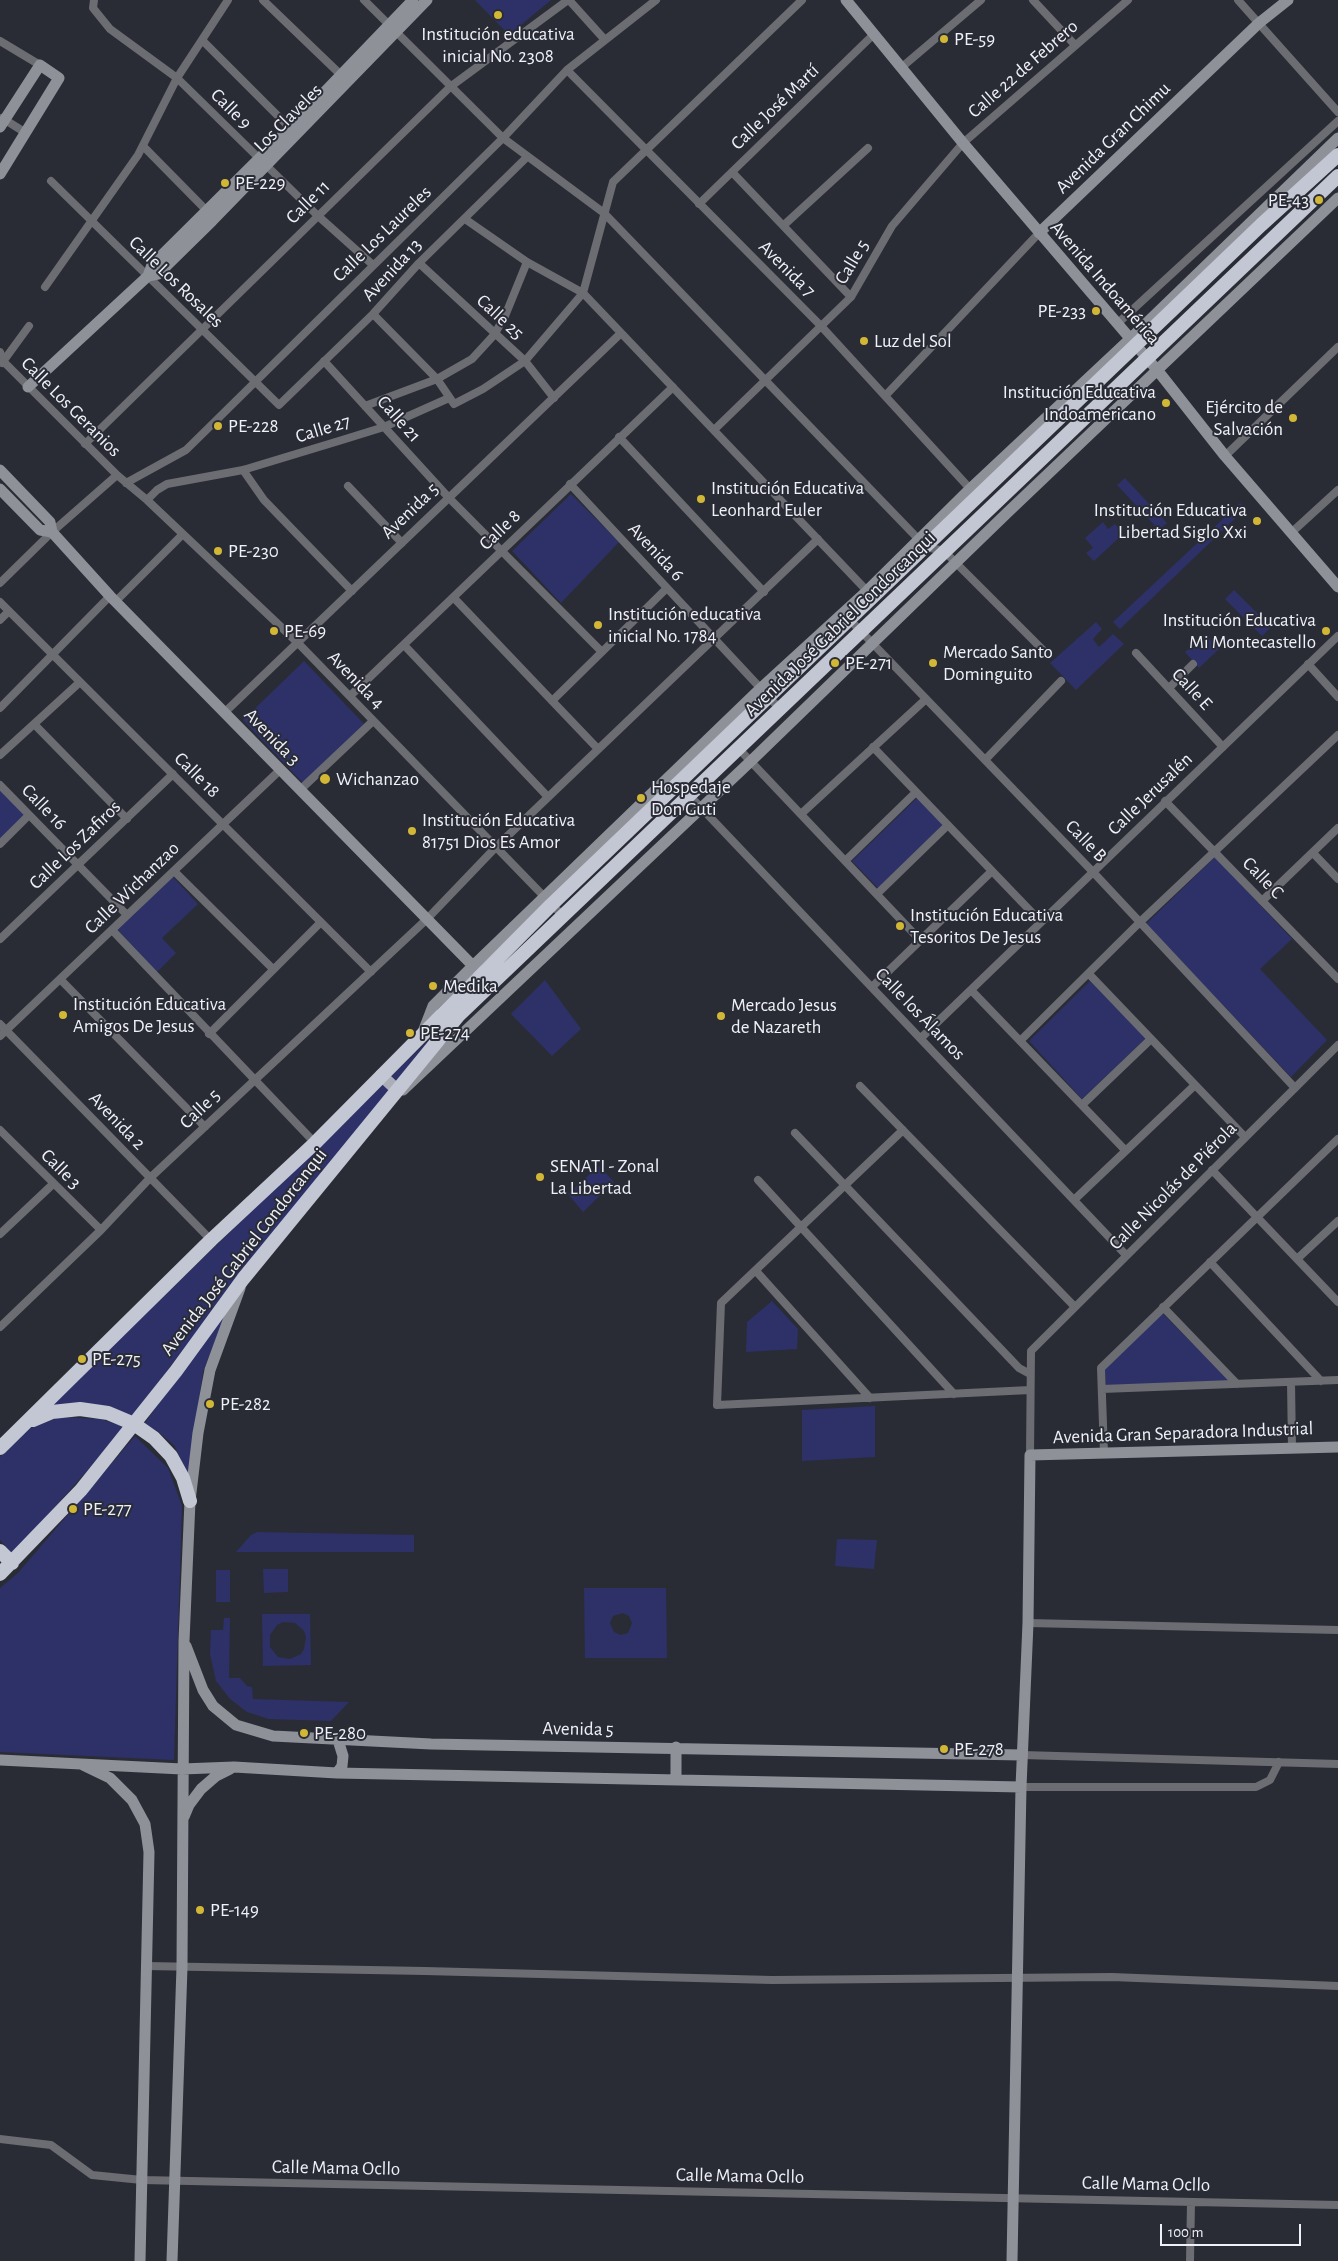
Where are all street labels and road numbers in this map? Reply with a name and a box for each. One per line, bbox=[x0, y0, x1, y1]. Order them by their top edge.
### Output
street label: Calle 22 de Febrero bbox=[963, 15, 1083, 123]
street label: Calle José Martí bbox=[726, 59, 824, 155]
street label: Avenida Gran Chimu bbox=[1051, 77, 1175, 199]
street label: Los Claveles bbox=[249, 79, 327, 157]
street label: Calle 9 bbox=[206, 84, 256, 134]
street label: Calle 11 bbox=[281, 175, 335, 229]
street label: Calle Los Laureles bbox=[328, 181, 436, 287]
street label: Avenida Indoamérica bbox=[1045, 217, 1165, 349]
street label: Calle Los Rosales bbox=[124, 231, 228, 333]
street label: Avenida 13 bbox=[357, 234, 427, 306]
street label: Avenida 7 bbox=[754, 236, 820, 302]
street label: Calle 5 bbox=[830, 236, 874, 288]
street label: Calle 25 bbox=[472, 289, 528, 345]
street label: Calle Los Geranios bbox=[16, 352, 126, 462]
street label: Calle 21 bbox=[372, 391, 426, 447]
street label: Calle 27 bbox=[293, 410, 353, 448]
street label: Avenida 5 bbox=[376, 478, 444, 544]
street label: Calle 8 bbox=[474, 505, 526, 555]
street label: Avenida 6 bbox=[623, 518, 689, 586]
street label: Avenida José Gabriel Condorcanqui bbox=[740, 527, 940, 721]
street label: Avenida 4 bbox=[323, 646, 389, 714]
street label: Calle E bbox=[1167, 663, 1217, 715]
street label: Avenida 3 bbox=[239, 703, 305, 771]
street label: Calle 18 bbox=[169, 747, 225, 803]
street label: Calle Jerusalén bbox=[1103, 748, 1197, 840]
street label: Calle 16 bbox=[17, 779, 71, 835]
street label: Calle Los Zafiros bbox=[24, 796, 126, 894]
street label: Calle B bbox=[1060, 815, 1112, 867]
street label: Calle Wichanzao bbox=[80, 837, 184, 939]
street label: Calle C bbox=[1237, 852, 1289, 904]
street label: Calle los Álamos bbox=[870, 963, 970, 1065]
street label: Calle 5 bbox=[175, 1084, 225, 1134]
street label: Avenida 2 bbox=[84, 1087, 150, 1155]
street label: Calle Nicolás de Piérola bbox=[1104, 1117, 1242, 1255]
street label: Calle 3 bbox=[36, 1144, 86, 1194]
street label: Avenida José Gabriel Condorcanqui bbox=[156, 1144, 332, 1360]
street label: Avenida Gran Separadora Industrial bbox=[1052, 1417, 1314, 1449]
street label: Avenida 5 bbox=[542, 1717, 614, 1741]
street label: Calle Mama Ocllo bbox=[272, 2155, 400, 2181]
street label: Calle Mama Ocllo bbox=[676, 2163, 804, 2189]
street label: Calle Mama Ocllo bbox=[1082, 2171, 1210, 2197]

